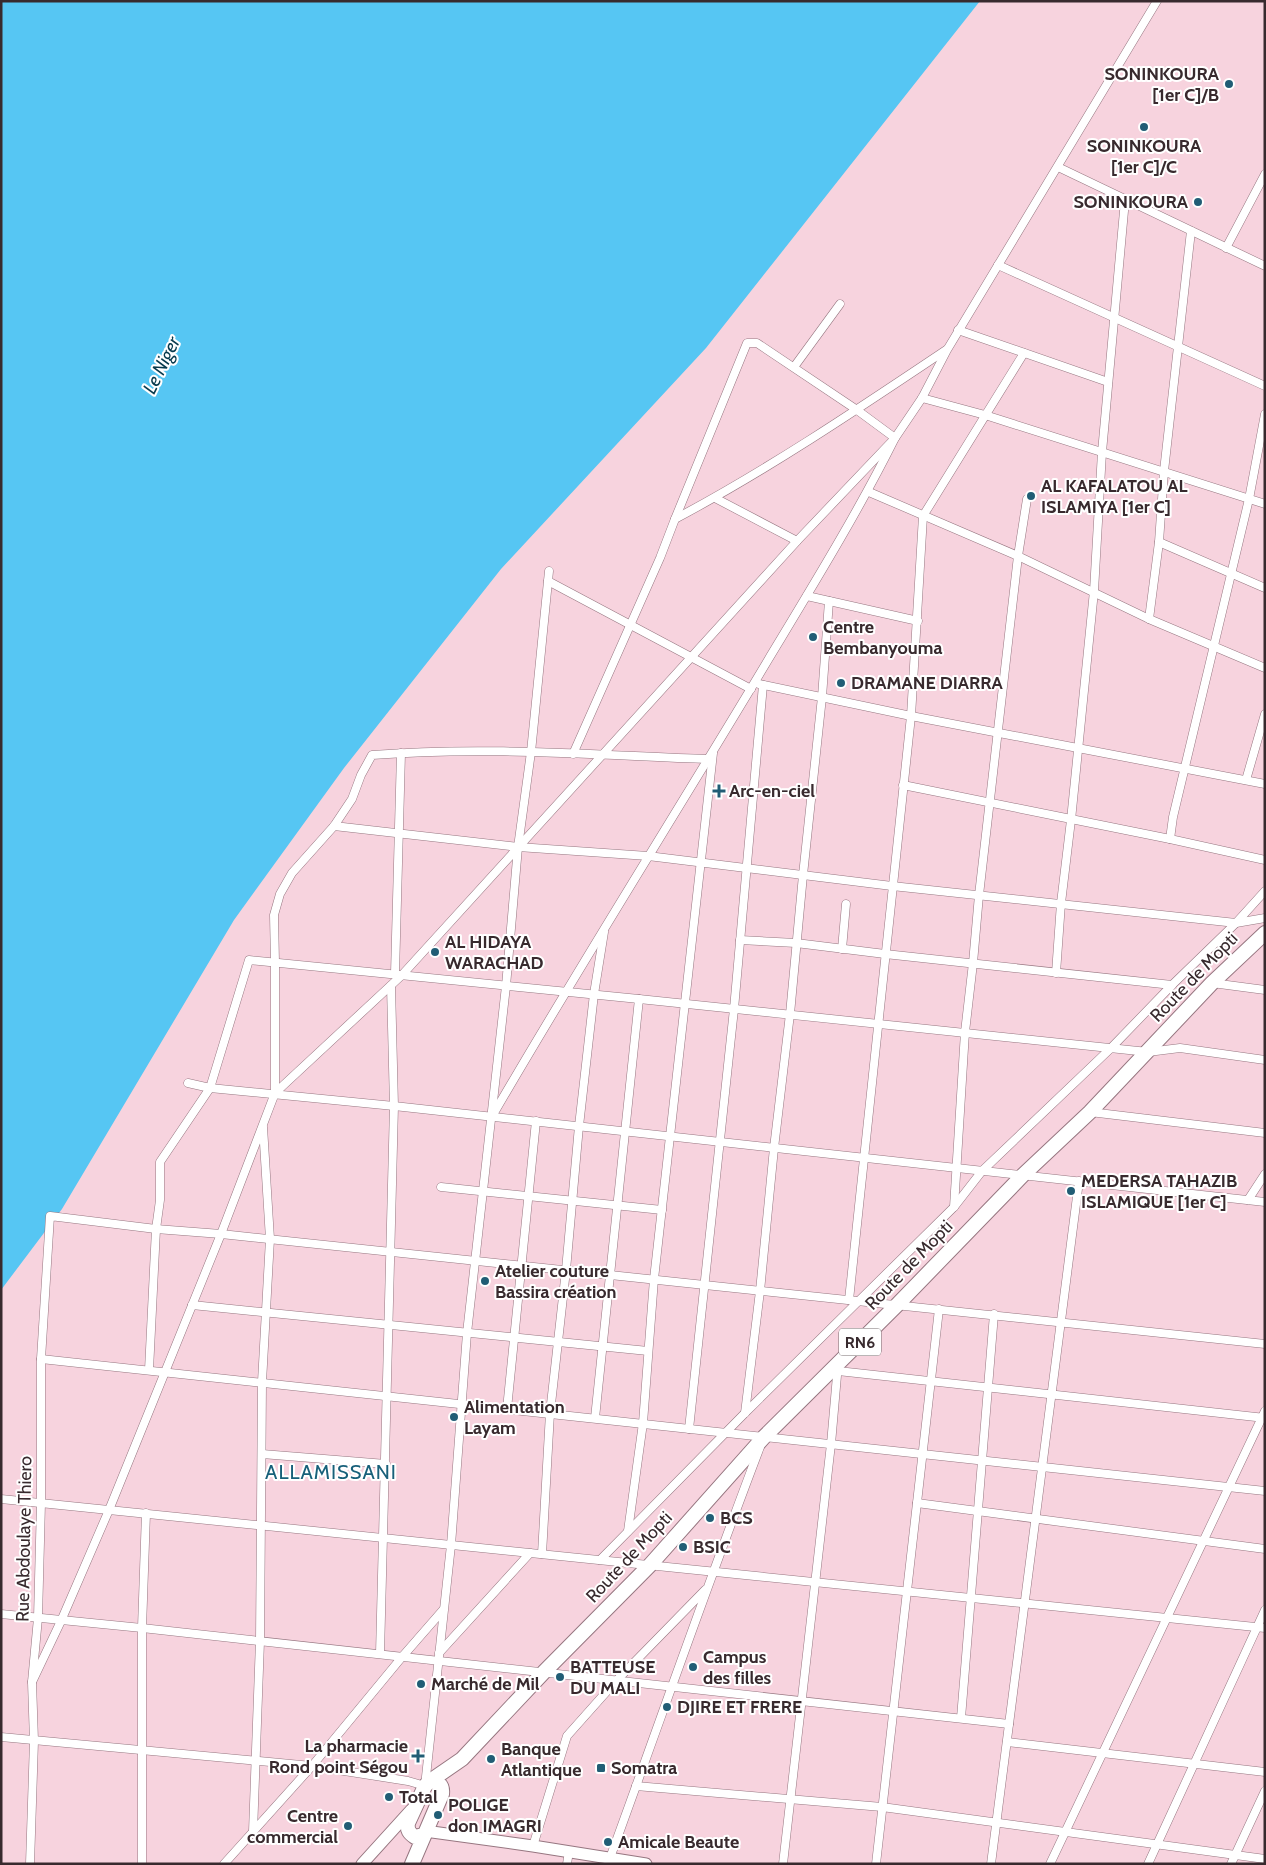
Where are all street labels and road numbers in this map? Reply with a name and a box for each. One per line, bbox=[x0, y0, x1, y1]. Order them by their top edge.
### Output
street label: Route de Mopti bbox=[1146, 927, 1242, 1027]
street label: Route de Mopti bbox=[861, 1215, 957, 1315]
road number: RN6 bbox=[839, 1328, 881, 1355]
street label: Rue Abdoulaye Thiero bbox=[12, 1456, 36, 1622]
street label: Route de Mopti bbox=[581, 1507, 677, 1607]

